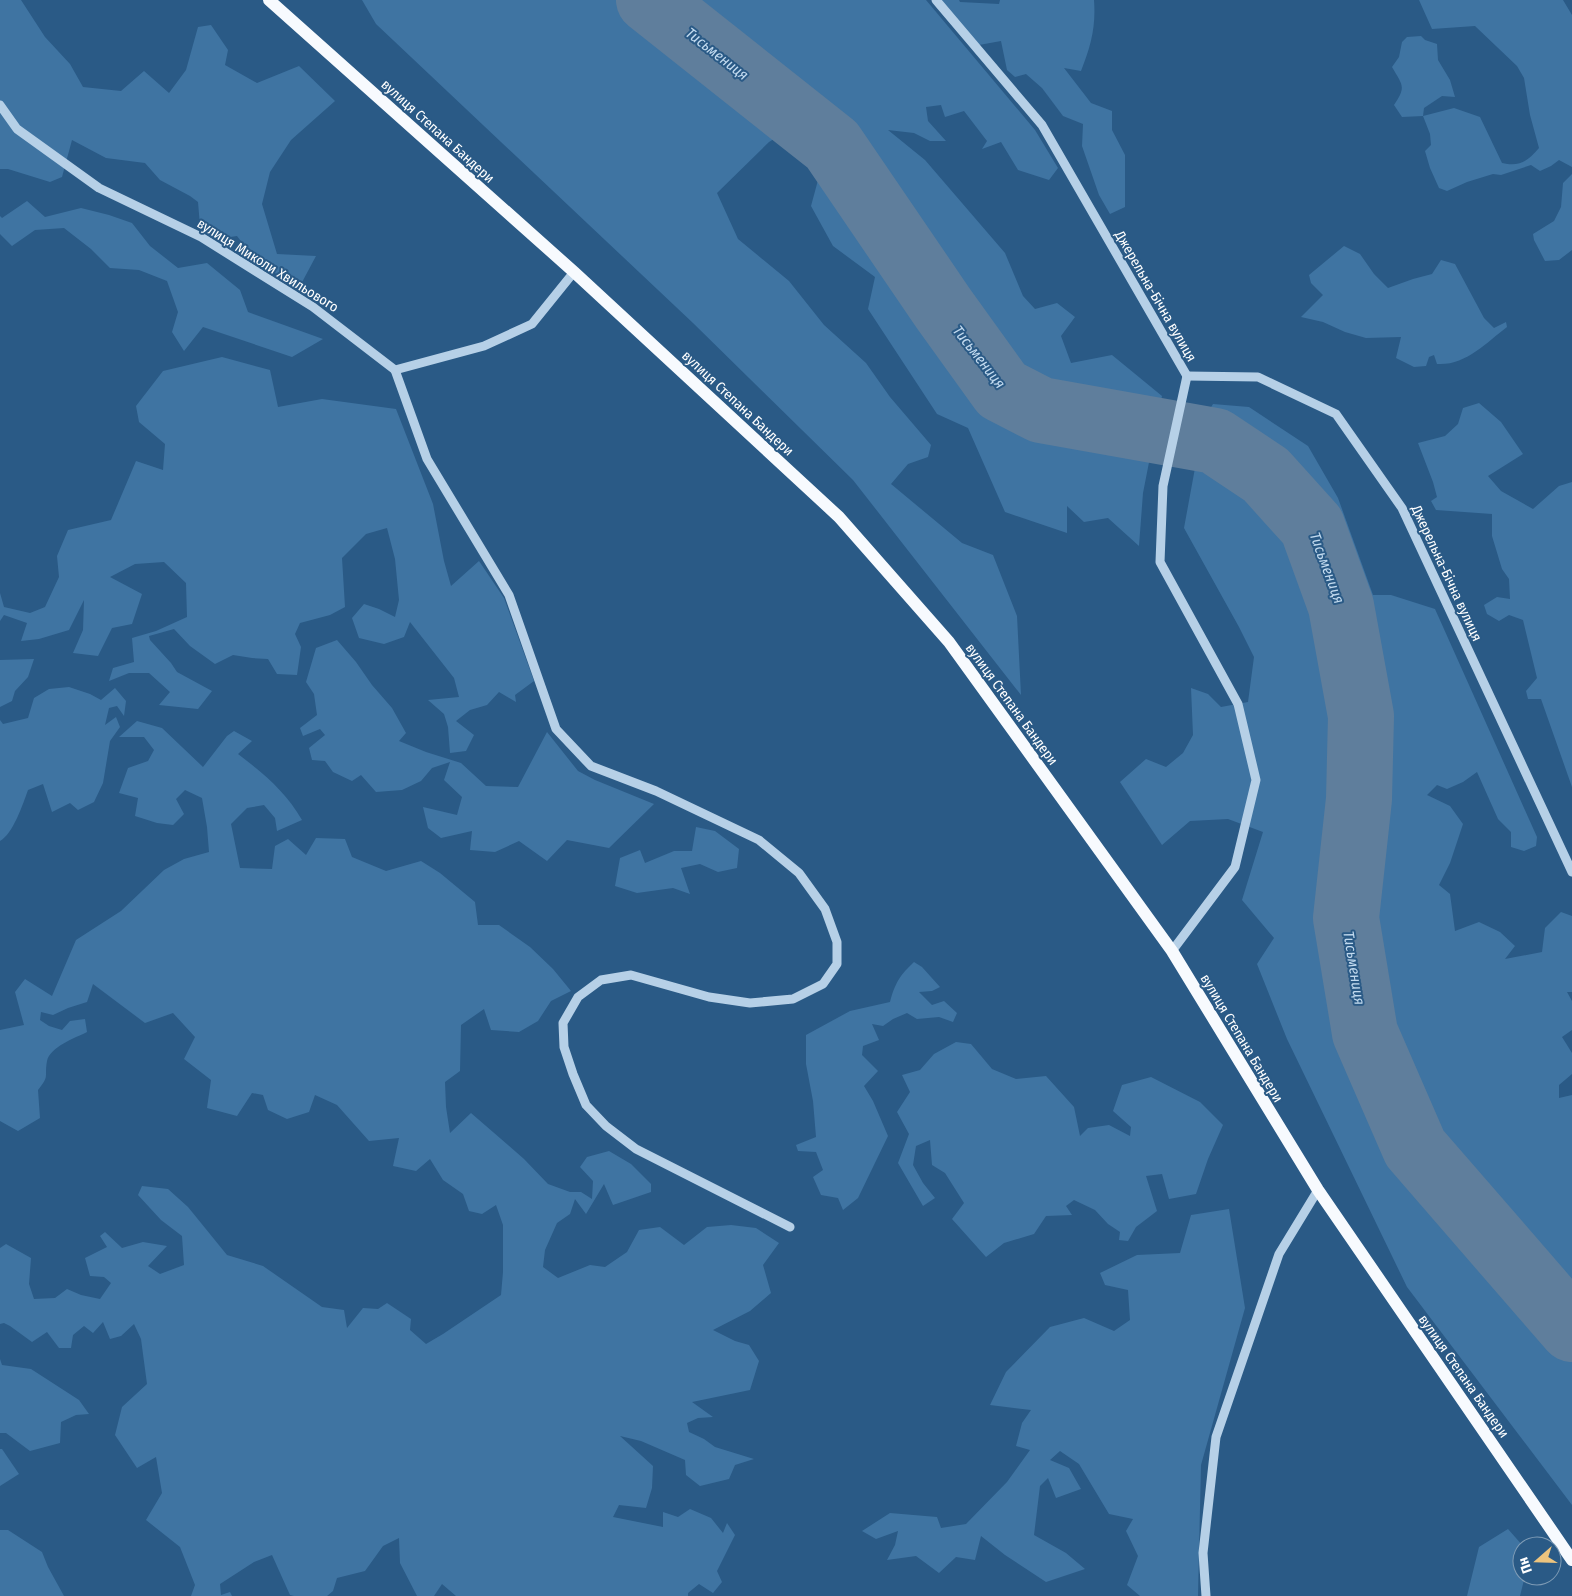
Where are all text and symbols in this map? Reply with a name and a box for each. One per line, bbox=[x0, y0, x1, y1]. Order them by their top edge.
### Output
water label: Тисьмениця bbox=[682, 24, 752, 84]
street label: вулиця Степана Бандери bbox=[378, 76, 498, 187]
street label: вулиця Миколи Хвильового bbox=[194, 215, 342, 316]
street label: Джерельна-Бічна вулиця bbox=[1111, 227, 1200, 365]
water label: Тисьмениця bbox=[949, 322, 1009, 392]
street label: вулиця Степана Бандери bbox=[678, 347, 797, 460]
street label: Джерельна-Бічна вулиця bbox=[1407, 502, 1486, 644]
water label: Тисьмениця bbox=[1306, 530, 1348, 606]
street label: вулиця Степана Бандери bbox=[962, 640, 1062, 769]
water label: Тисьмениця bbox=[1339, 930, 1369, 1006]
street label: вулиця Степана Бандери bbox=[1197, 971, 1287, 1105]
street label: вулиця Степана Бандери bbox=[1415, 1311, 1513, 1441]
north arrow bbox=[1512, 1536, 1562, 1586]
text: Пн bbox=[1515, 1555, 1536, 1576]

